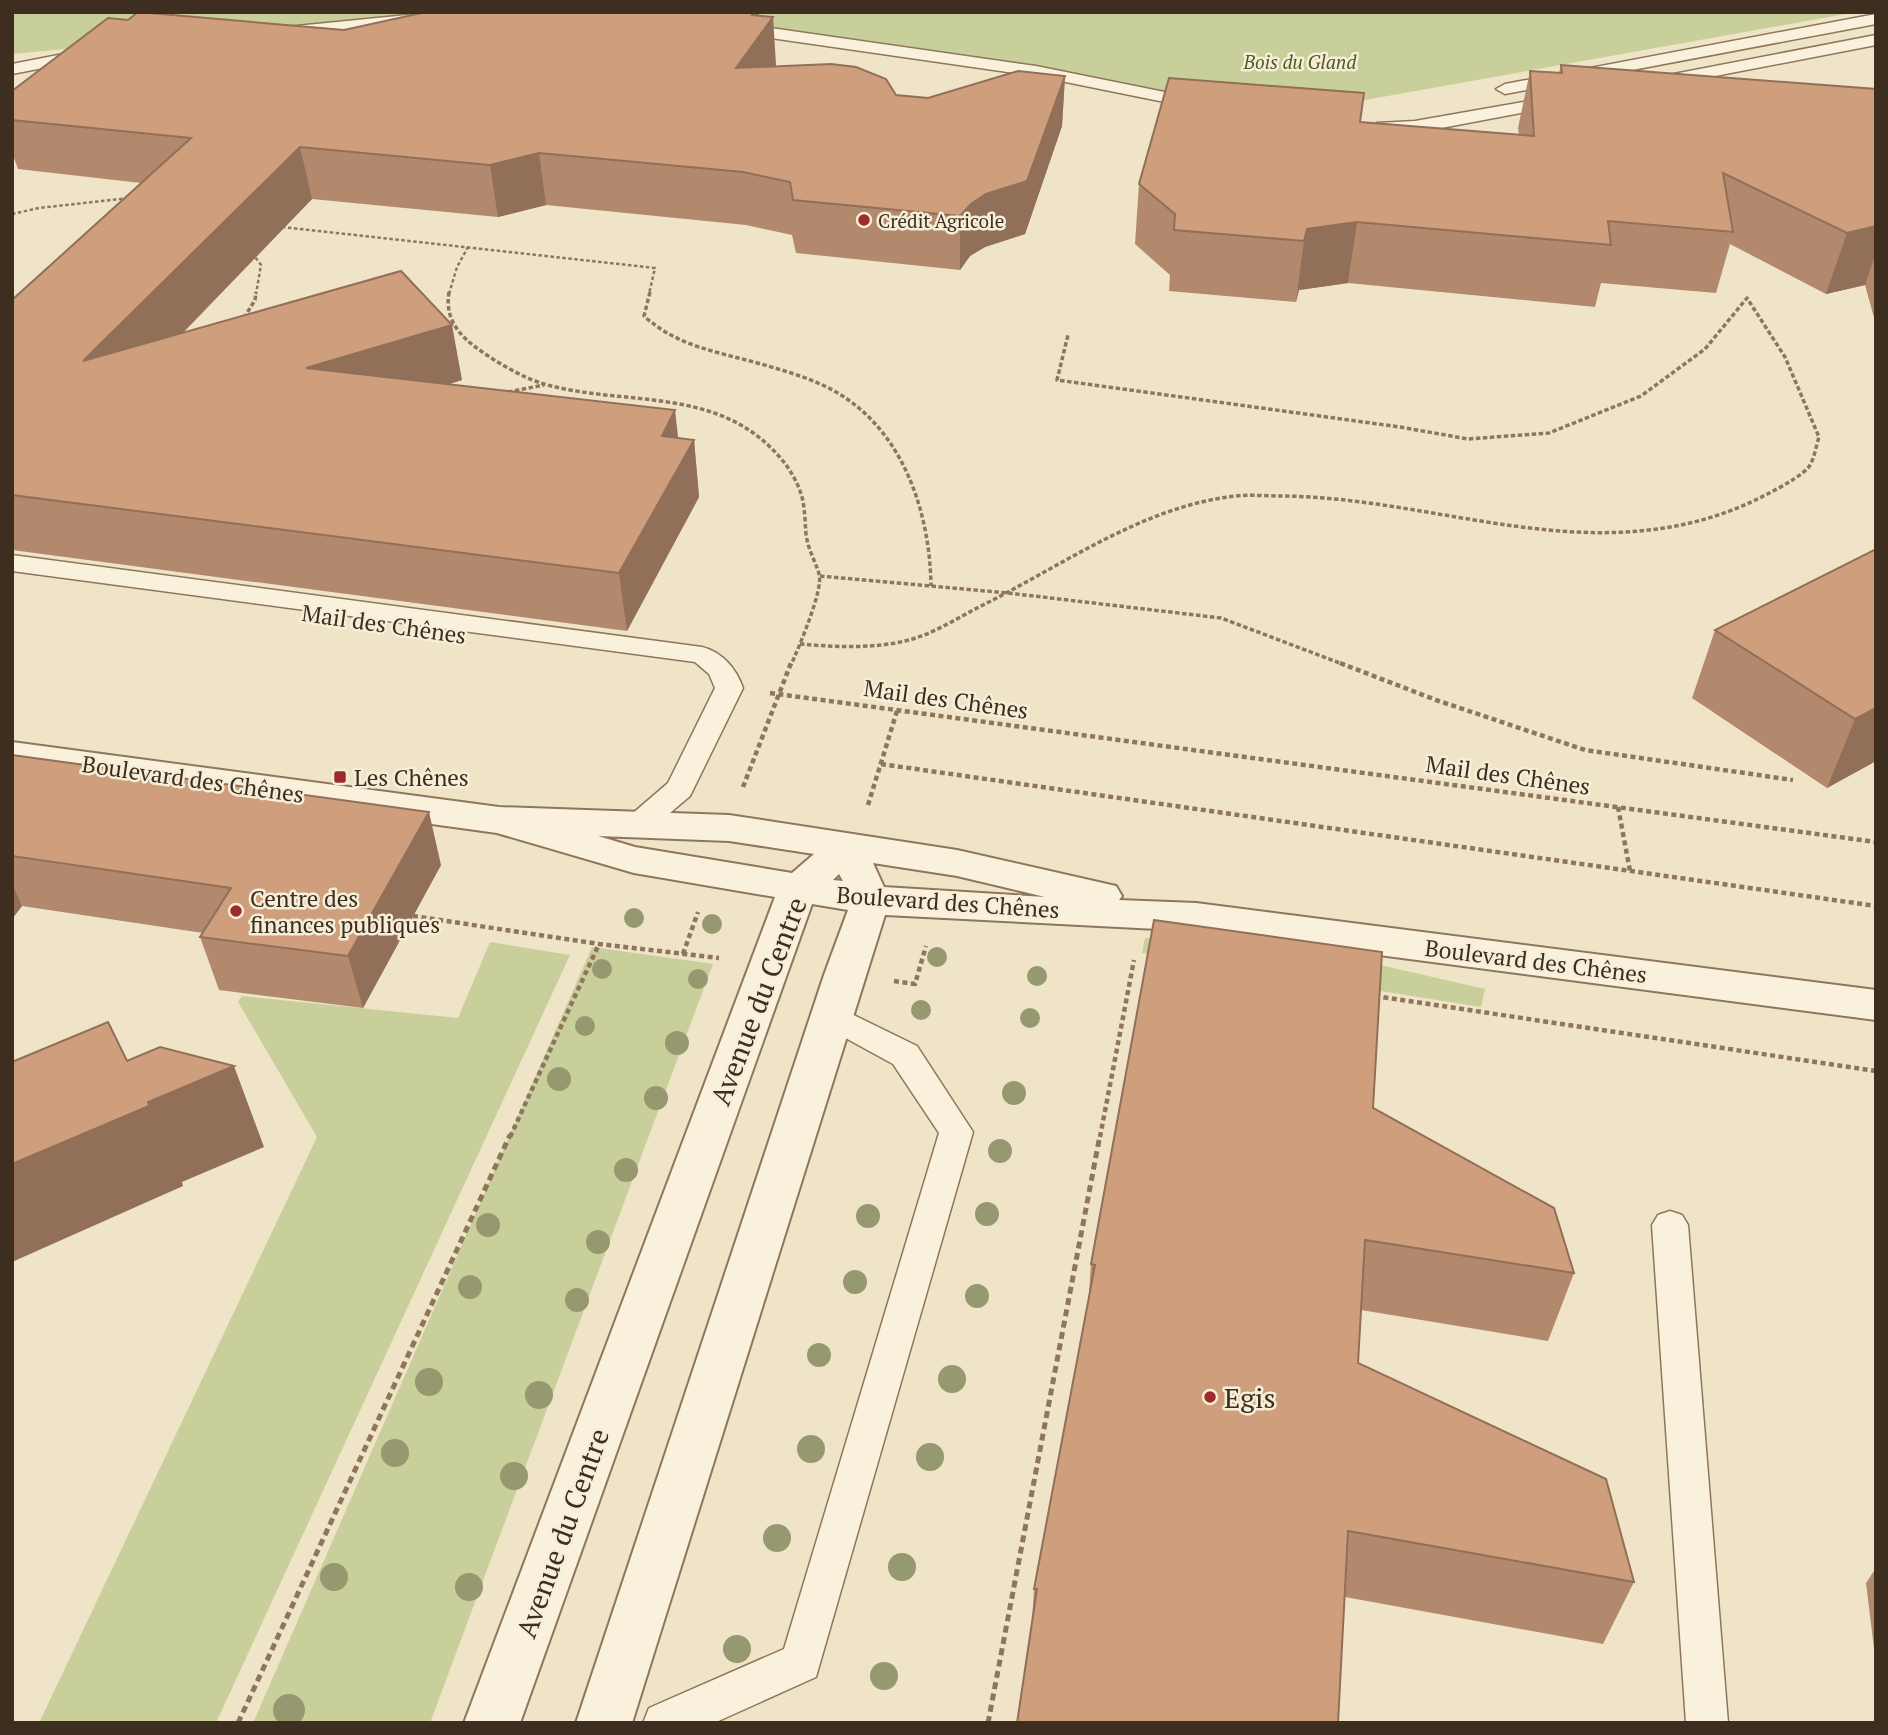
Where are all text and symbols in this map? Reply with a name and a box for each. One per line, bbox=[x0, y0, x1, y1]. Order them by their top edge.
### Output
park label: Bois du Gland bbox=[1242, 49, 1357, 74]
place label: Crédit Agricole bbox=[878, 208, 1004, 233]
marker: Crédit Agricole bbox=[856, 212, 872, 228]
street label: Mail des Chênes bbox=[300, 597, 468, 651]
street label: Mail des Chênes bbox=[862, 672, 1030, 726]
street label: Boulevard des Chênes bbox=[80, 748, 306, 810]
street label: Mail des Chênes bbox=[1424, 748, 1592, 802]
place label: Les Chênes bbox=[354, 762, 469, 793]
marker: Les Chênes bbox=[332, 769, 348, 785]
street label: Boulevard des Chênes bbox=[835, 879, 1061, 925]
place label: Centre des finances publiques bbox=[250, 883, 440, 940]
street label: Avenue du Centre bbox=[701, 892, 815, 1110]
marker: Centre des finances publiques bbox=[228, 903, 244, 919]
street label: Boulevard des Chênes bbox=[1423, 932, 1649, 990]
place label: Egis bbox=[1224, 1379, 1276, 1416]
marker: Egis bbox=[1202, 1389, 1218, 1405]
street label: Avenue du Centre bbox=[507, 1423, 617, 1643]

